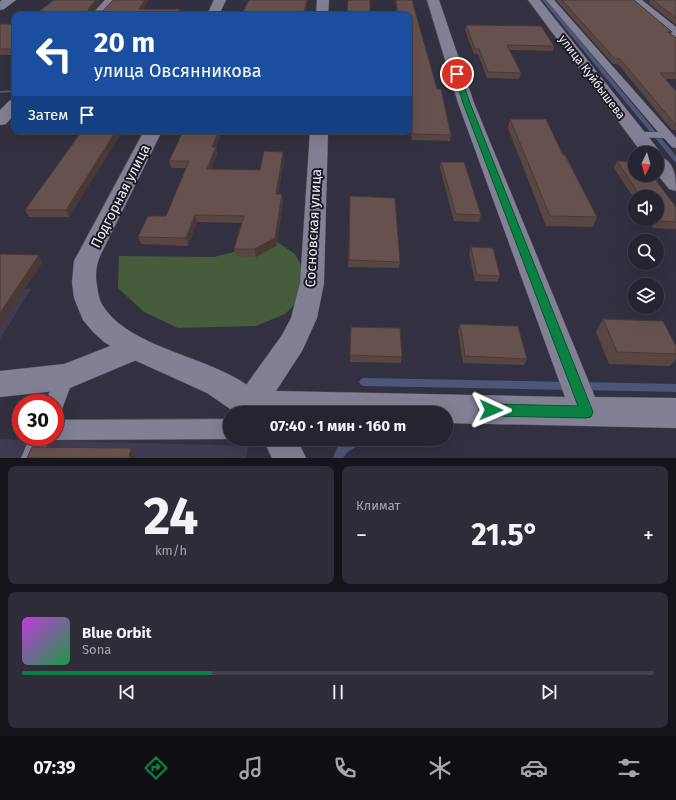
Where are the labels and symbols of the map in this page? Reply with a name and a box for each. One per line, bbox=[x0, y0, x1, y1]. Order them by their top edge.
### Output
street label: улица Куйбышева bbox=[556, 32, 628, 122]
pin bbox=[440, 57, 474, 91]
street label: Подгорная улица bbox=[87, 142, 154, 251]
north arrow bbox=[628, 146, 664, 182]
street label: Сосновская улица bbox=[302, 168, 325, 288]
position arrow bbox=[470, 389, 512, 431]
speed limit sign: 30 bbox=[12, 394, 64, 446]

